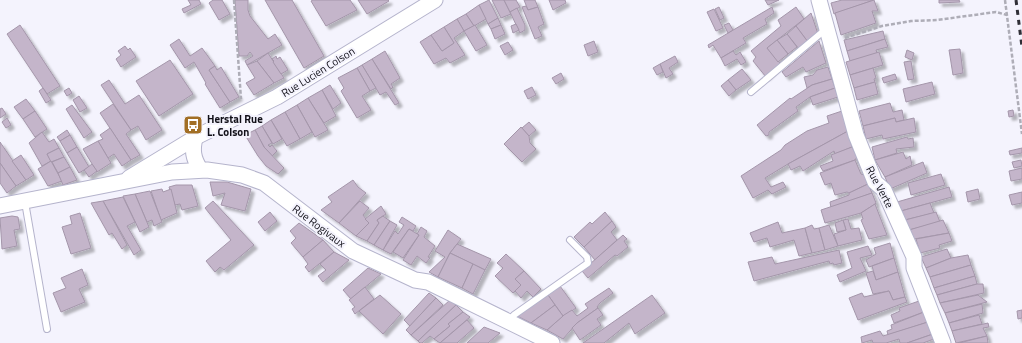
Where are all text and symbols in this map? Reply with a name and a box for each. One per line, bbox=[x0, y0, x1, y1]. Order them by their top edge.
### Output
street label: Rue Lucien Colson bbox=[278, 43, 358, 101]
place label: Herstal Rue L. Colson bbox=[207, 111, 263, 140]
bus stop icon: Herstal Rue L. Colson bbox=[182, 114, 204, 136]
street label: Rue Verte bbox=[862, 163, 898, 211]
street label: Rue Rogivaux bbox=[289, 201, 349, 251]

